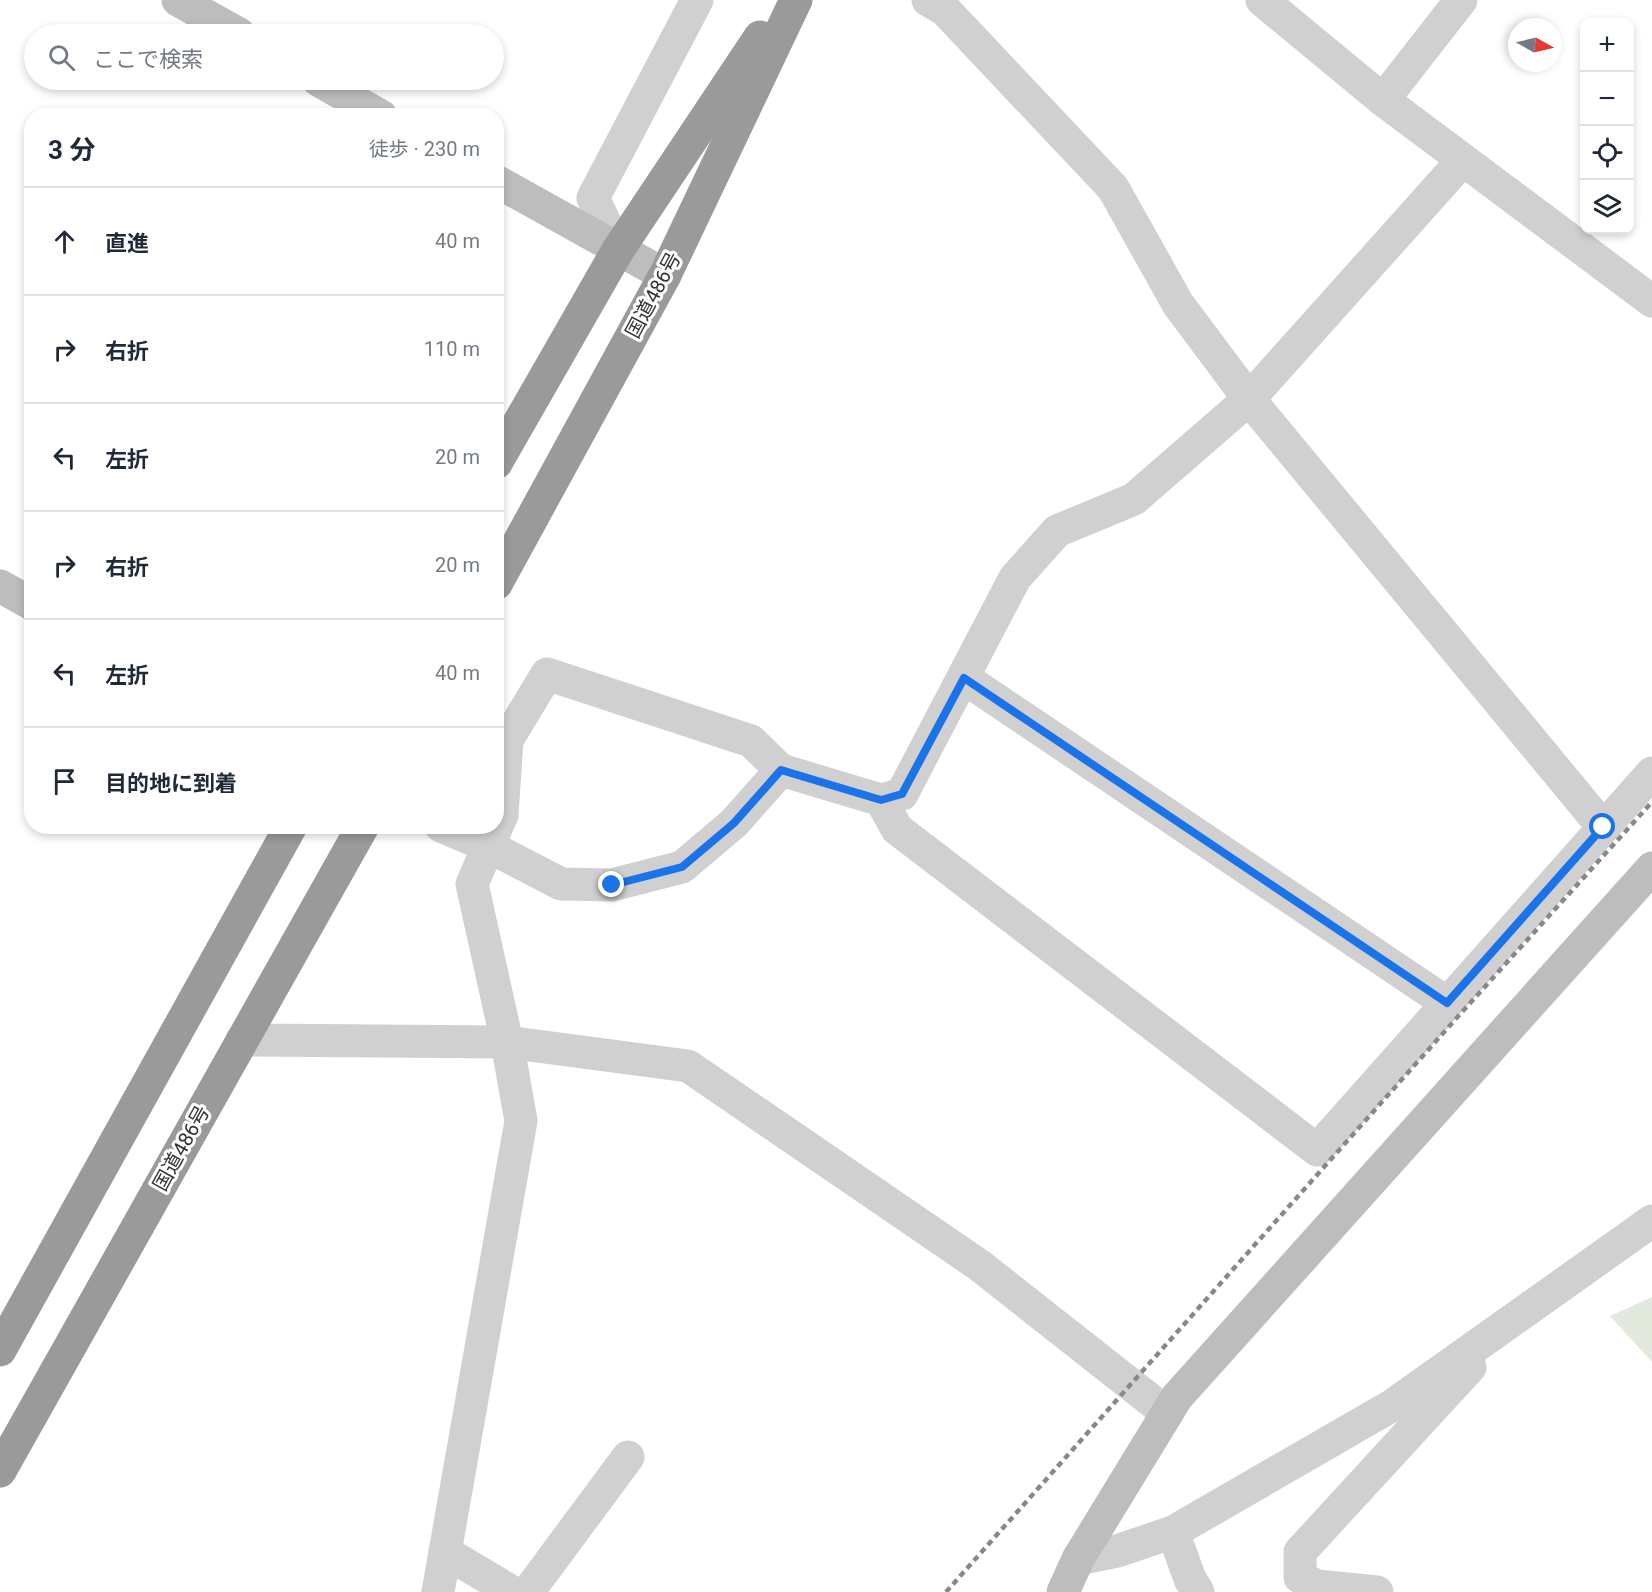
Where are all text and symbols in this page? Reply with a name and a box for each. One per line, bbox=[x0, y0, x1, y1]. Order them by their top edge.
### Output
north arrow bbox=[1508, 18, 1562, 72]
map controls bbox=[1580, 18, 1634, 234]
button: + bbox=[1580, 18, 1634, 72]
search box bbox=[24, 24, 504, 90]
icon: search bbox=[45, 41, 78, 74]
text: ここで検索 bbox=[93, 47, 203, 72]
button: − bbox=[1580, 72, 1634, 126]
button: locate bbox=[1580, 126, 1634, 180]
text: 3 分 bbox=[48, 135, 95, 165]
text: 徒歩 · 230 m bbox=[369, 137, 480, 161]
button: layers bbox=[1580, 180, 1634, 234]
icon: ahead bbox=[48, 225, 81, 258]
text: 40 m bbox=[435, 229, 480, 253]
text: 直進 bbox=[105, 231, 149, 256]
street label: 国道486号 bbox=[620, 248, 686, 342]
icon: right bbox=[48, 333, 81, 366]
text: 110 m bbox=[424, 337, 480, 361]
text: 右折 bbox=[105, 339, 149, 364]
icon: left bbox=[48, 441, 81, 474]
text: 20 m bbox=[435, 445, 480, 469]
text: 左折 bbox=[105, 447, 149, 472]
icon: right bbox=[48, 549, 81, 582]
text: 20 m bbox=[435, 553, 480, 577]
text: 右折 bbox=[105, 555, 149, 580]
icon: left bbox=[48, 657, 81, 690]
text: 40 m bbox=[435, 661, 480, 685]
text: 左折 bbox=[105, 663, 149, 688]
icon: arrive bbox=[48, 765, 81, 798]
text: 目的地に到着 bbox=[105, 771, 237, 796]
route start bbox=[1589, 813, 1615, 839]
route end bbox=[598, 871, 624, 897]
street label: 国道486号 bbox=[148, 1101, 214, 1195]

